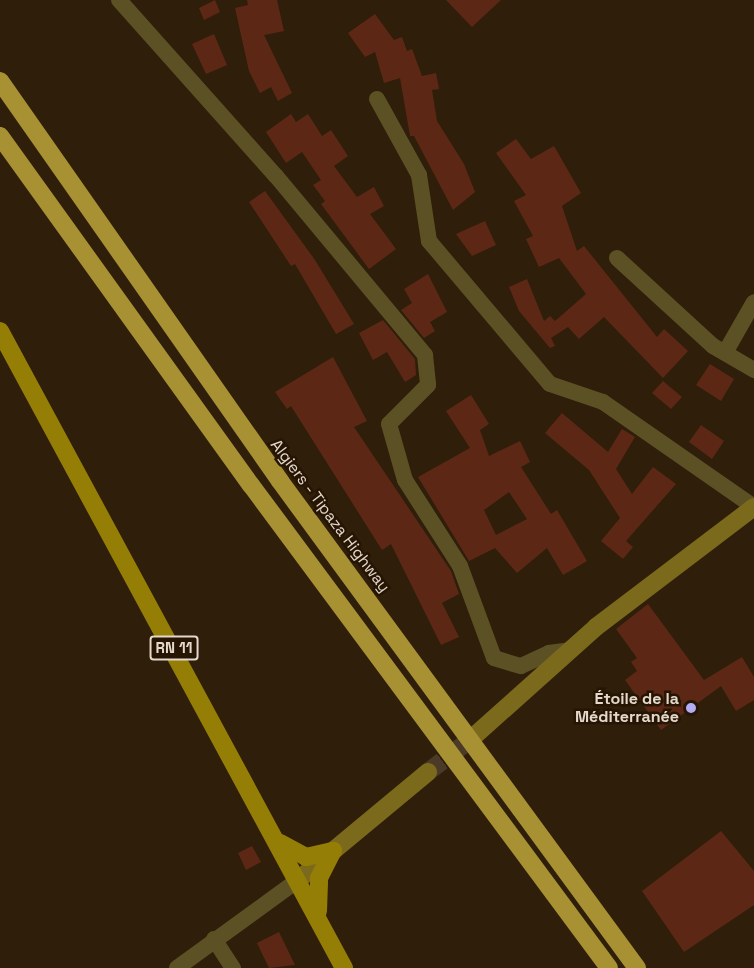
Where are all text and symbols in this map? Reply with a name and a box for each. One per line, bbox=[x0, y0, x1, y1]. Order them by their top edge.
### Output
street label: Algiers - Tipaza Highway bbox=[266, 435, 394, 597]
road number: RN 11 bbox=[148, 636, 200, 660]
place label: Étoile de la Méditerranée bbox=[575, 689, 679, 727]
marker: Étoile de la Méditerranée bbox=[684, 701, 698, 715]

